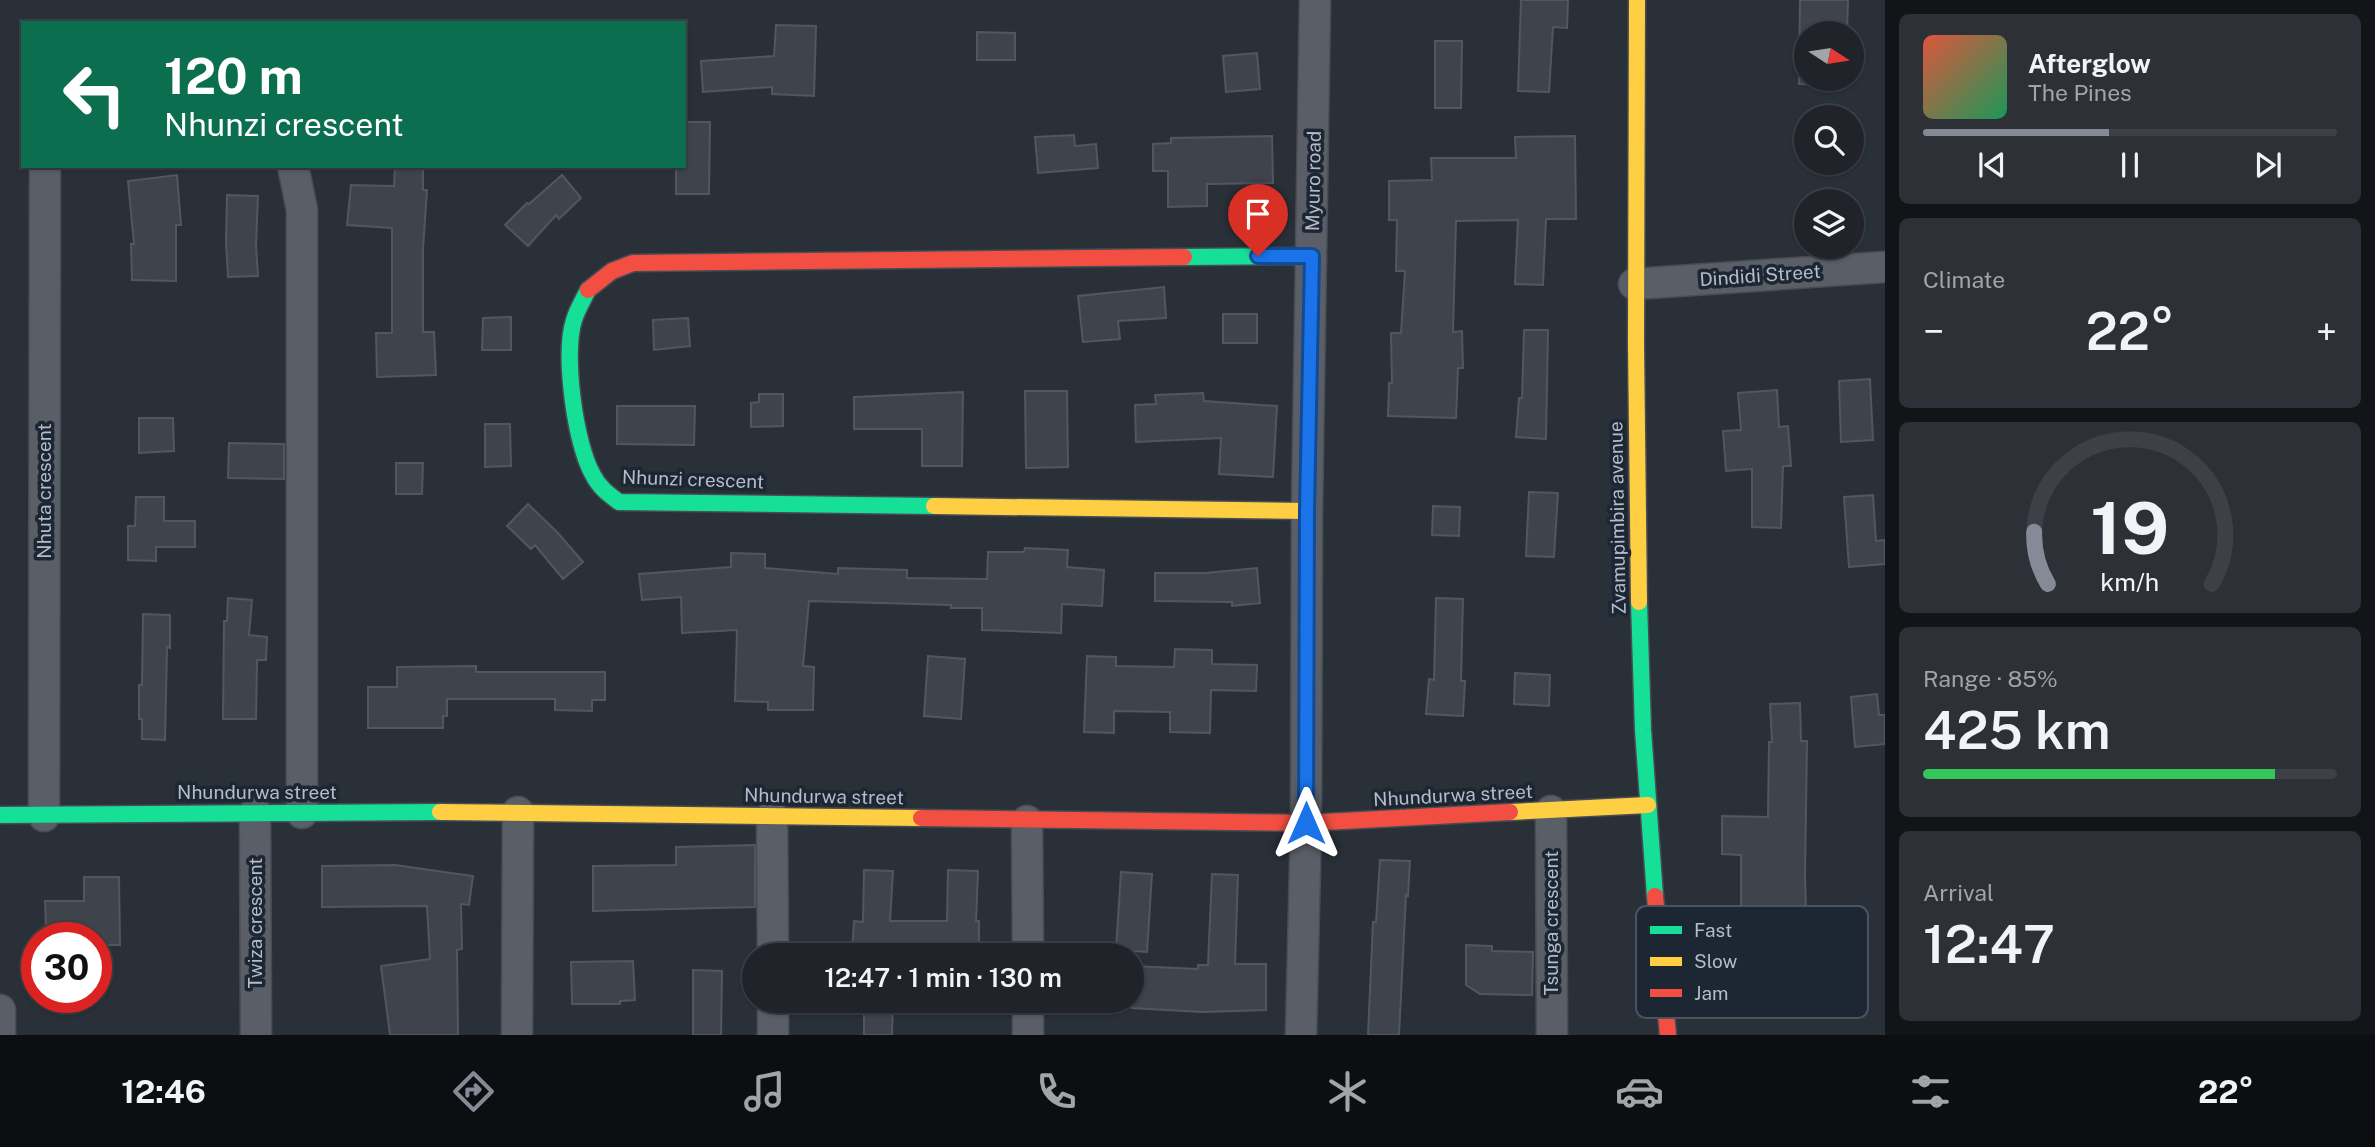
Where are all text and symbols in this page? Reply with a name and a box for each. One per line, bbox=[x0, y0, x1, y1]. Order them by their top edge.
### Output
north arrow bbox=[1794, 21, 1864, 91]
map controls bbox=[1794, 21, 1864, 259]
text: 120 m bbox=[164, 47, 303, 105]
text: Afterglow bbox=[2028, 48, 2151, 79]
icon: left bbox=[49, 49, 140, 140]
text: The Pines bbox=[2028, 79, 2132, 106]
button: search bbox=[1794, 105, 1864, 175]
text: Nhunzi crescent bbox=[164, 106, 404, 143]
street label: Myuro road bbox=[1301, 131, 1325, 231]
icon: previous bbox=[1973, 146, 2011, 184]
icon: pause bbox=[2111, 146, 2149, 184]
icon: next bbox=[2249, 146, 2287, 184]
pin bbox=[1228, 184, 1288, 256]
button: layers bbox=[1794, 189, 1864, 259]
icon: arrive bbox=[1239, 195, 1277, 233]
street label: Dindidi Street bbox=[1699, 260, 1821, 290]
text: Climate bbox=[1923, 266, 2005, 293]
text: 22° bbox=[2086, 301, 2174, 362]
text: − bbox=[1923, 309, 1944, 354]
text: + bbox=[2316, 309, 2337, 354]
street label: Zvamupimbira avenue bbox=[1604, 421, 1630, 615]
street label: Nhuta crescent bbox=[33, 423, 55, 559]
street label: Nhunzi crescent bbox=[621, 466, 765, 492]
text: 19 bbox=[2090, 485, 2170, 570]
text: km/h bbox=[2101, 566, 2159, 596]
text: Range · 85% bbox=[1923, 665, 2058, 692]
text: 425 km bbox=[1923, 700, 2111, 761]
street label: Nhundurwa street bbox=[1373, 780, 1533, 810]
street label: Nhundurwa street bbox=[177, 781, 337, 803]
street label: Nhundurwa street bbox=[744, 784, 904, 808]
position arrow bbox=[1269, 786, 1343, 860]
street label: Tsunga crescent bbox=[1540, 851, 1562, 995]
street label: Twiza crescent bbox=[244, 858, 266, 988]
text: Arrival bbox=[1923, 879, 1994, 906]
legend bbox=[1636, 906, 1868, 1018]
text: 12:47 bbox=[1923, 914, 2055, 975]
text: Fast bbox=[1694, 919, 1732, 941]
speed limit sign: 30 bbox=[21, 922, 112, 1013]
text: Slow bbox=[1694, 950, 1738, 972]
text: 12:47 · 1 min · 130 m bbox=[824, 962, 1062, 993]
text: Jam bbox=[1694, 982, 1728, 1004]
icon: directions bbox=[449, 1067, 498, 1116]
icon: music bbox=[740, 1067, 789, 1116]
icon: phone bbox=[1032, 1067, 1081, 1116]
icon: climate bbox=[1323, 1067, 1372, 1116]
icon: car bbox=[1615, 1067, 1664, 1116]
icon: filters bbox=[1906, 1067, 1955, 1116]
text: 12:46 bbox=[121, 1073, 206, 1110]
text: 22° bbox=[2198, 1073, 2254, 1110]

